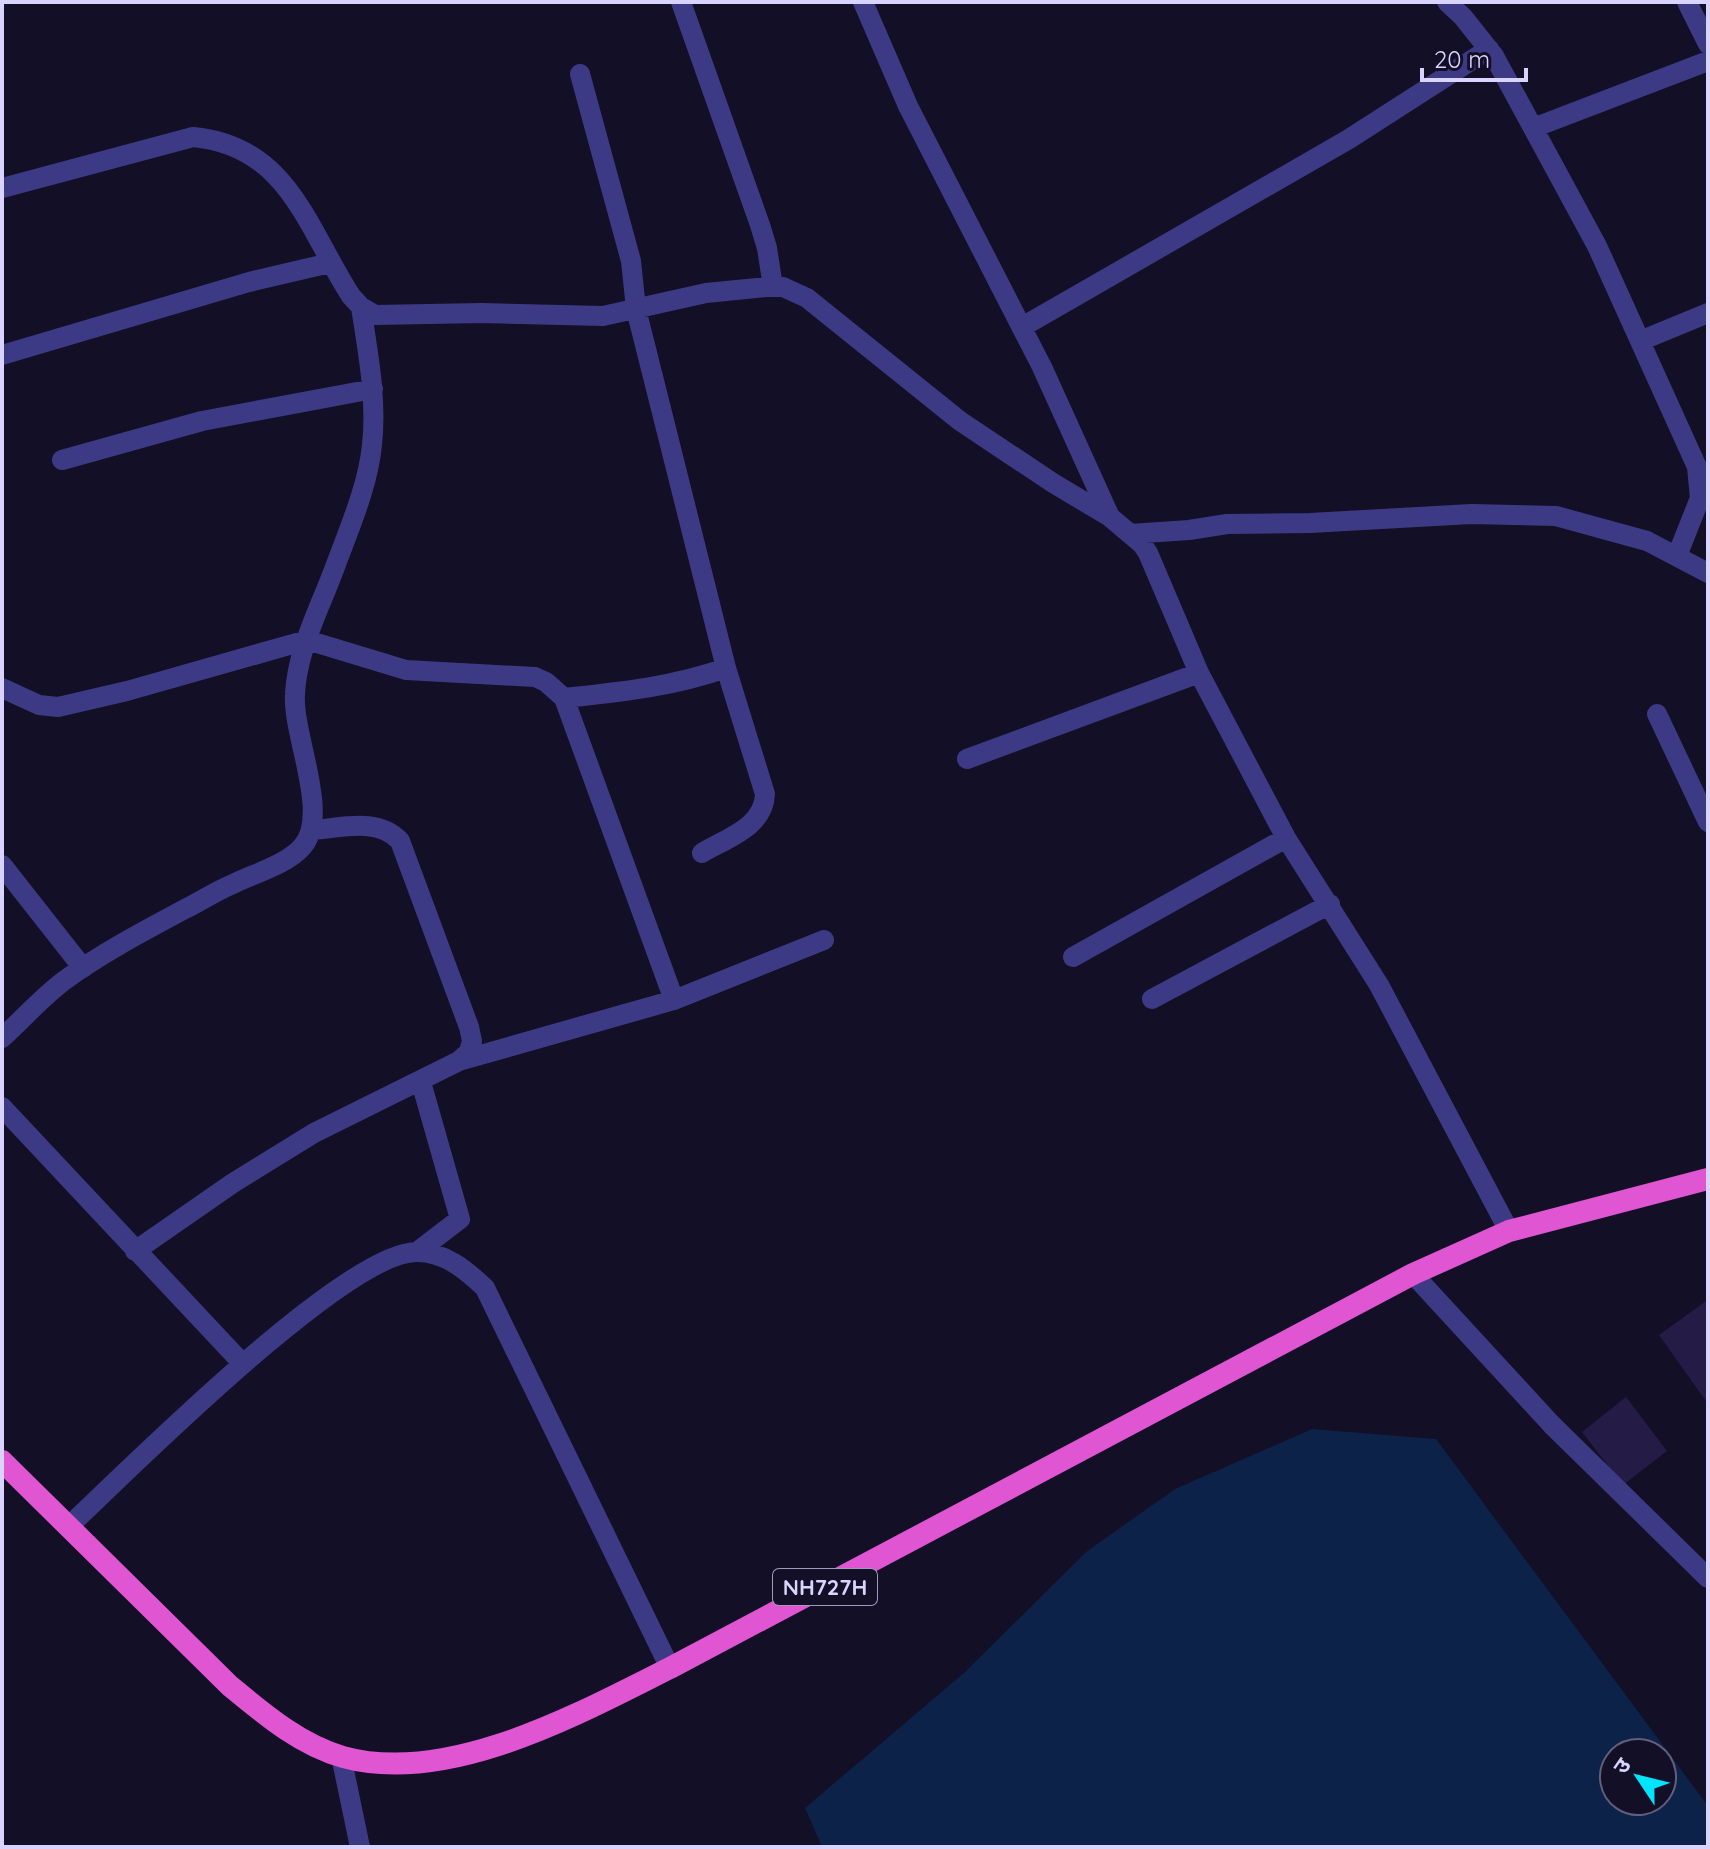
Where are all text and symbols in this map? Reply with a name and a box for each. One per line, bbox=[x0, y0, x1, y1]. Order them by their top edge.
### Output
scale bar bbox=[1422, 32, 1526, 82]
text: 20 m bbox=[1434, 44, 1490, 74]
road number: NH727H bbox=[773, 1569, 877, 1605]
north arrow bbox=[1598, 1737, 1678, 1817]
text: उ bbox=[1606, 1751, 1637, 1779]

